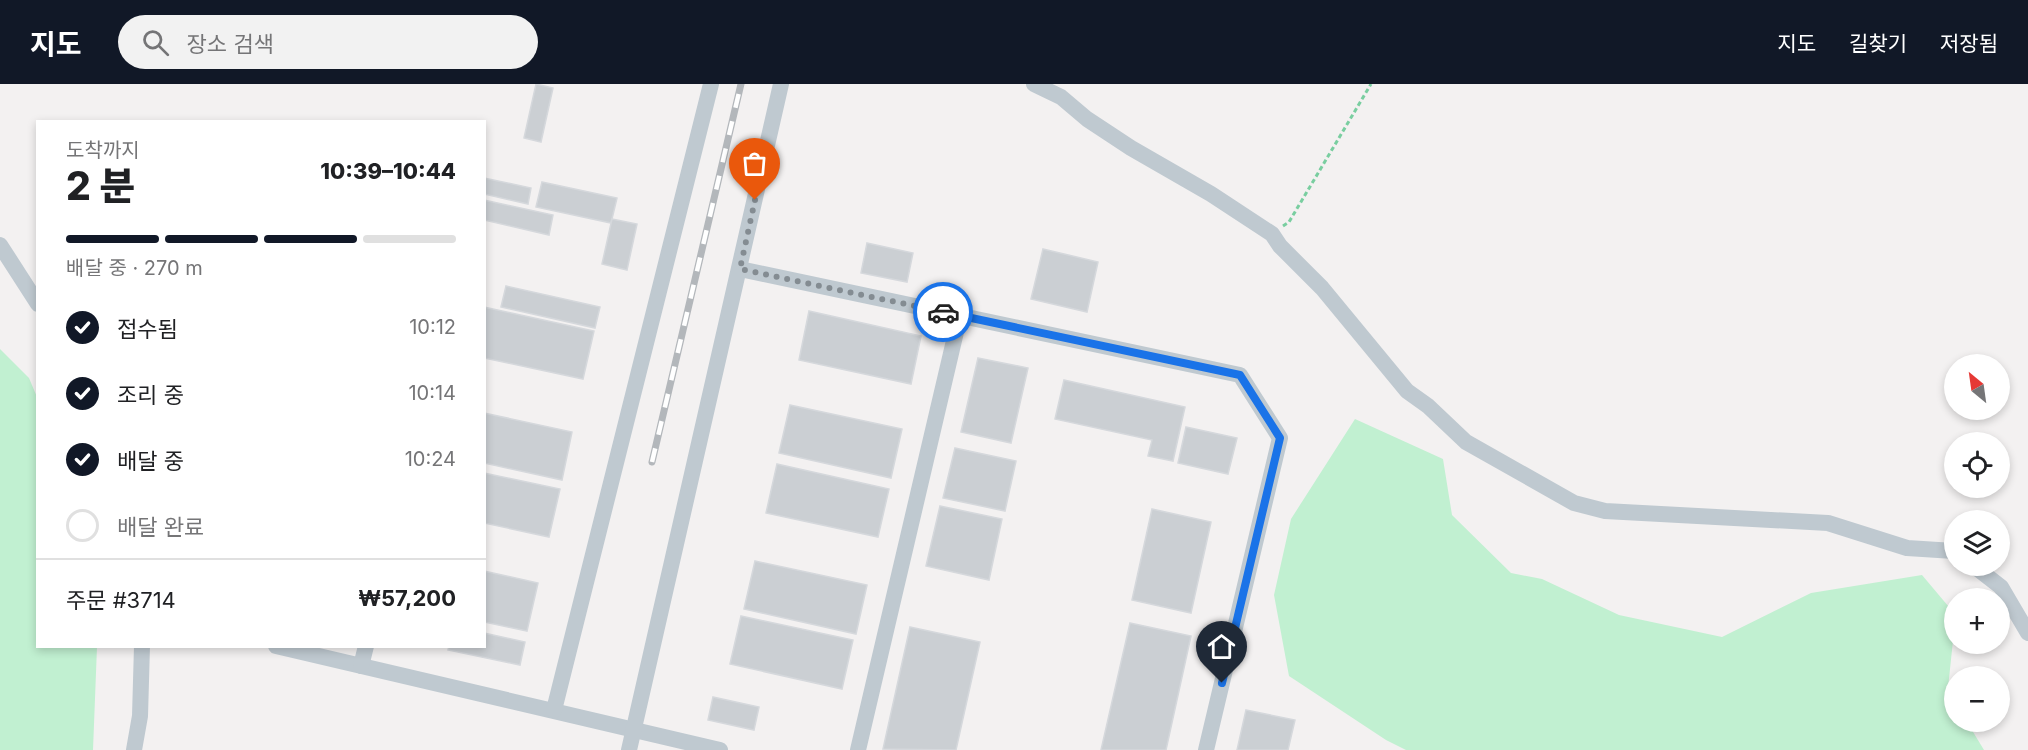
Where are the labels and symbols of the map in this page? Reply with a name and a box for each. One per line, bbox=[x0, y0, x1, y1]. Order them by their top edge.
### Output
pin bbox=[729, 138, 780, 200]
courier bbox=[913, 282, 973, 342]
north arrow bbox=[1944, 354, 2010, 420]
pin bbox=[1196, 621, 1247, 683]

